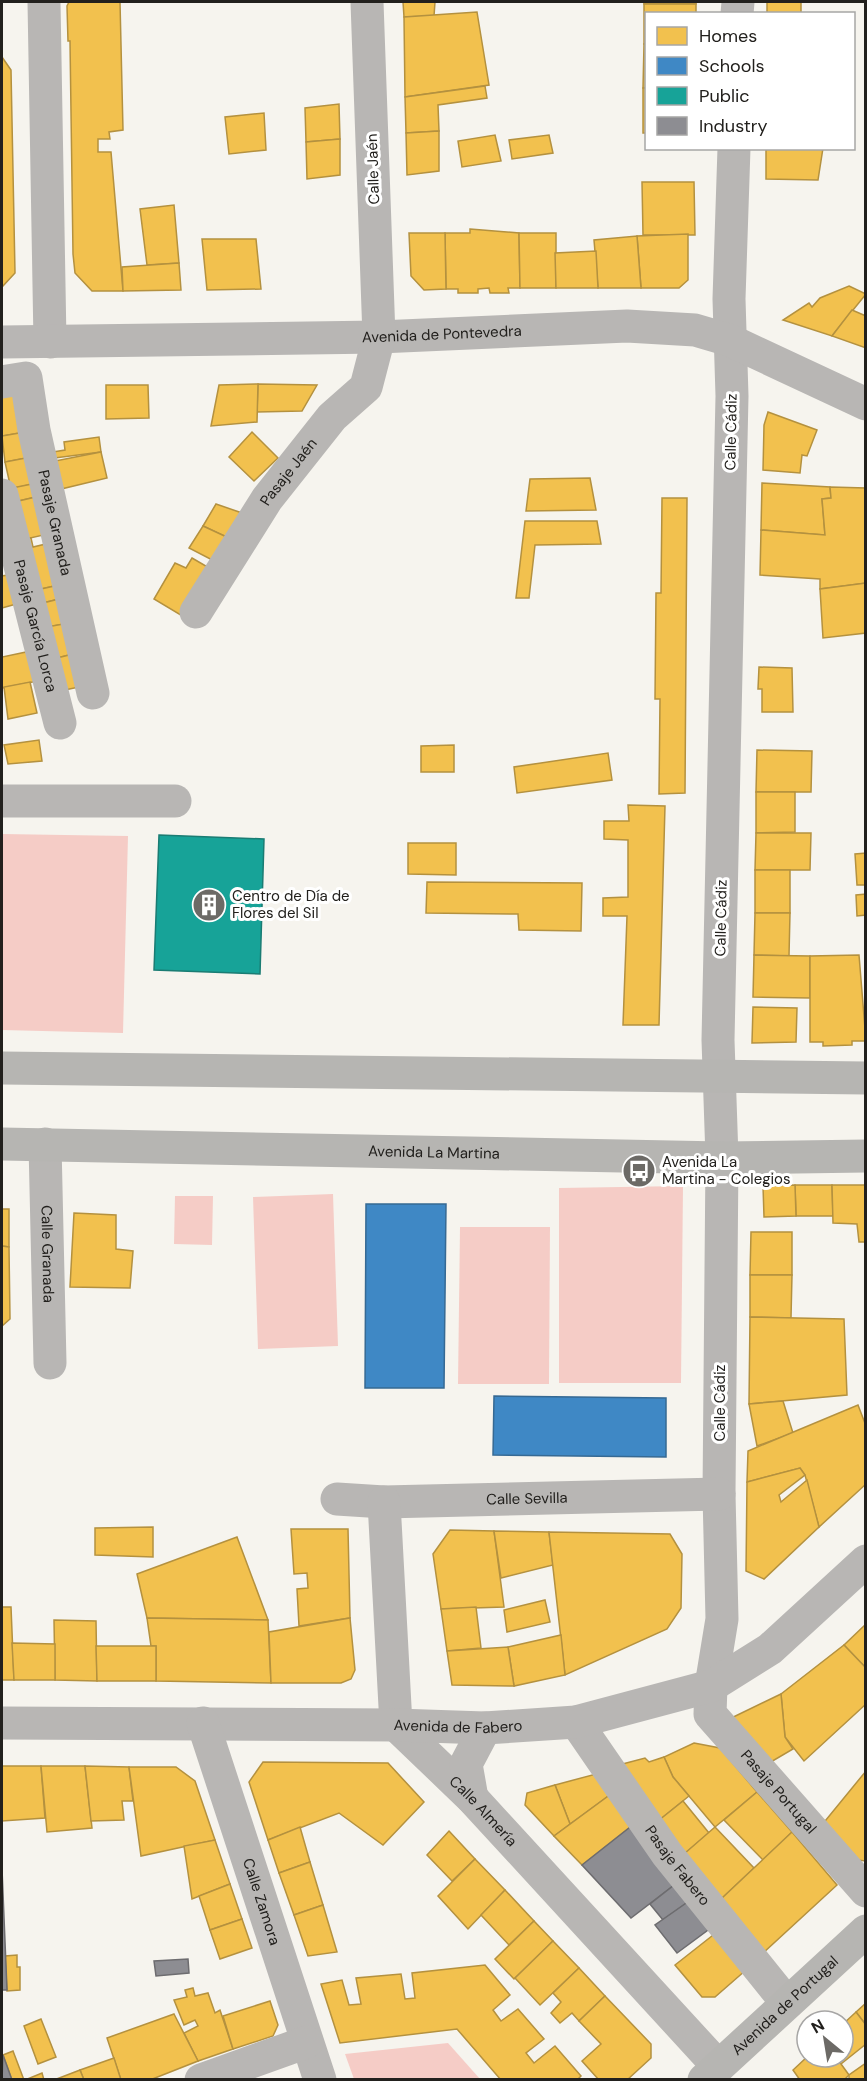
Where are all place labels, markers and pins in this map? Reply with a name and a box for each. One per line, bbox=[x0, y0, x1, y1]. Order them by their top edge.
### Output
place label: Centro de Día de Flores del Sil bbox=[232, 886, 350, 923]
building icon: Centro de Día de Flores del Sil bbox=[191, 887, 227, 923]
place label: Avenida La Martina - Colegios bbox=[662, 1152, 791, 1189]
bus stop icon: Avenida La Martina - Colegios bbox=[621, 1153, 657, 1189]

